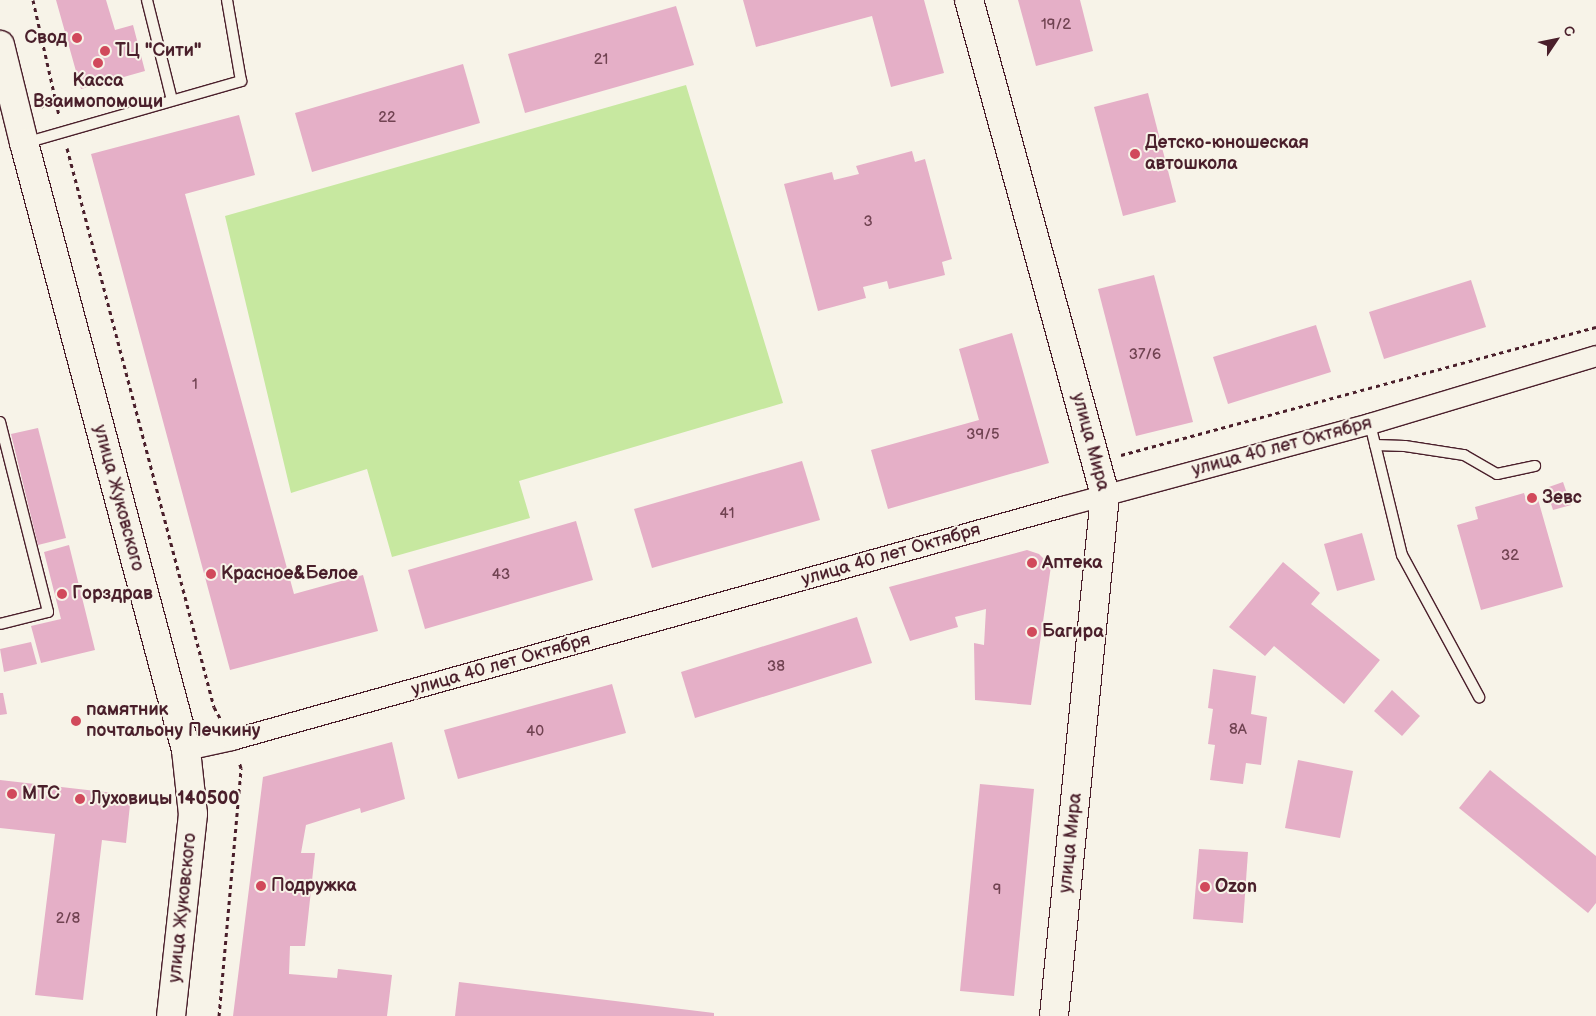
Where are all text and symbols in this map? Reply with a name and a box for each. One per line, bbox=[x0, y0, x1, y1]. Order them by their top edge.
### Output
north arrow bbox=[1531, 15, 1581, 65]
house number: 19/2 bbox=[1041, 16, 1071, 34]
text: С bbox=[1559, 23, 1579, 40]
place label: Свод bbox=[25, 27, 67, 49]
marker: Свод bbox=[71, 32, 83, 44]
place label: ТЦ "Сити" bbox=[115, 40, 202, 62]
marker: ТЦ "Сити" bbox=[99, 45, 111, 57]
house number: 21 bbox=[594, 51, 608, 69]
marker: Касса Взаимопомощи bbox=[92, 57, 104, 69]
place label: Касса Взаимопомощи bbox=[33, 71, 163, 114]
house number: 22 bbox=[378, 109, 396, 127]
place label: Детско-юношеская автошкола bbox=[1145, 133, 1309, 176]
marker: Детско-юношеская автошкола bbox=[1129, 148, 1141, 160]
house number: 3 bbox=[863, 213, 873, 231]
house number: 37/6 bbox=[1129, 346, 1161, 364]
house number: 1 bbox=[192, 376, 198, 394]
street label: улица Мира bbox=[1067, 391, 1113, 493]
street label: улица 40 лет Октября bbox=[1190, 413, 1374, 481]
street label: улица Жуковского bbox=[88, 423, 148, 573]
house number: 39/5 bbox=[966, 426, 1000, 444]
place label: Зевс bbox=[1542, 487, 1582, 509]
marker: Зевс bbox=[1526, 492, 1538, 504]
house number: 41 bbox=[720, 505, 734, 523]
street label: улица 40 лет Октября bbox=[799, 519, 983, 591]
house number: 32 bbox=[1501, 547, 1519, 565]
place label: Аптека bbox=[1042, 552, 1102, 574]
marker: Аптека bbox=[1026, 557, 1038, 569]
place label: Красное&Белое bbox=[221, 563, 358, 585]
house number: 43 bbox=[492, 566, 510, 584]
marker: Красное&Белое bbox=[205, 568, 217, 580]
place label: Горздрав bbox=[72, 583, 153, 605]
marker: Горздрав bbox=[56, 588, 68, 600]
place label: Багира bbox=[1042, 621, 1104, 643]
marker: Багира bbox=[1026, 626, 1038, 638]
street label: улица 40 лет Октября bbox=[409, 629, 593, 701]
house number: 38 bbox=[767, 658, 785, 676]
place label: памятник почтальону Печкину bbox=[86, 700, 260, 742]
marker: памятник почтальону Печкину bbox=[70, 715, 82, 727]
house number: 8А bbox=[1229, 721, 1247, 739]
house number: 40 bbox=[526, 723, 544, 741]
place label: МТС bbox=[22, 783, 60, 805]
marker: МТС bbox=[6, 788, 18, 800]
place label: Луховицы 140500 bbox=[90, 788, 239, 810]
street label: улица Мира bbox=[1055, 792, 1087, 894]
marker: Луховицы 140500 bbox=[74, 793, 86, 805]
street label: улица Жуковского bbox=[164, 832, 202, 984]
place label: Подружка bbox=[271, 875, 357, 897]
place label: Ozon bbox=[1215, 876, 1257, 898]
marker: Подружка bbox=[255, 880, 267, 892]
house number: 9 bbox=[993, 881, 1001, 899]
marker: Ozon bbox=[1199, 881, 1211, 893]
house number: 2/8 bbox=[56, 910, 80, 928]

